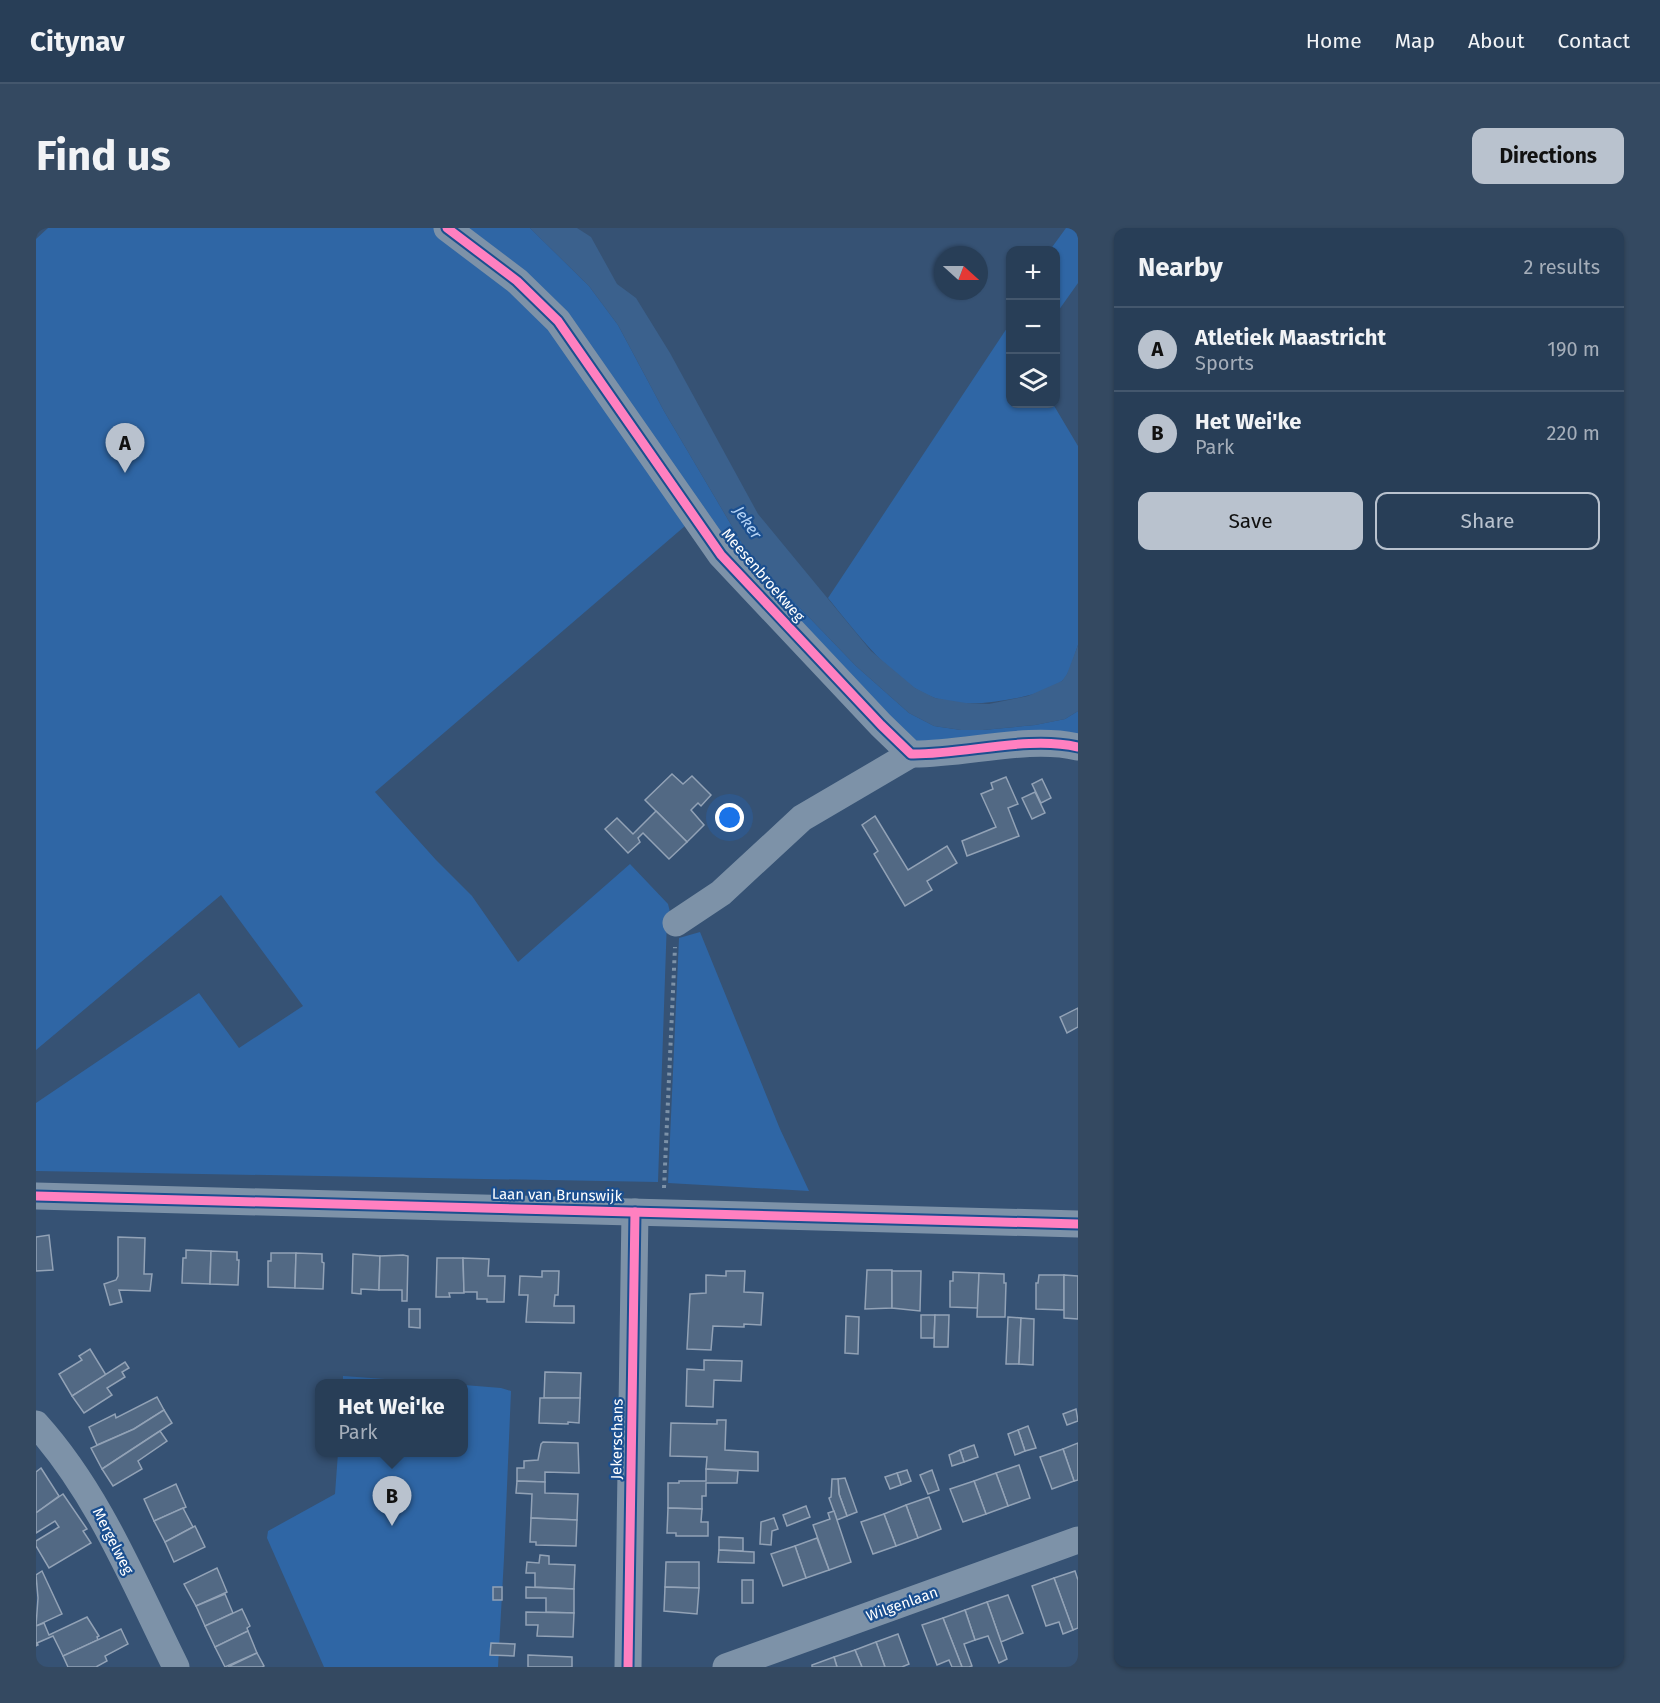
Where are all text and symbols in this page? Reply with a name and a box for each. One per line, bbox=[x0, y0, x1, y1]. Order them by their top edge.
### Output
text: Citynav bbox=[30, 25, 125, 58]
text: Home bbox=[1306, 28, 1362, 54]
text: Map bbox=[1395, 28, 1435, 54]
text: About bbox=[1468, 28, 1525, 54]
text: Contact bbox=[1558, 28, 1630, 54]
button: Directions bbox=[1472, 128, 1624, 184]
text: Find us bbox=[36, 131, 171, 181]
north arrow bbox=[934, 246, 988, 300]
map controls bbox=[1006, 246, 1060, 408]
button: + bbox=[1006, 246, 1060, 300]
text: Nearby bbox=[1138, 252, 1223, 283]
text: 2 results bbox=[1523, 255, 1600, 279]
button: − bbox=[1006, 300, 1060, 354]
text: Atletiek Maastricht bbox=[1195, 324, 1386, 351]
text: A bbox=[1152, 337, 1163, 361]
text: 190 m bbox=[1547, 337, 1600, 361]
text: Sports bbox=[1195, 351, 1254, 375]
button: layers bbox=[1006, 354, 1060, 408]
text: Het Wei'ke bbox=[1195, 408, 1302, 435]
text: B bbox=[1151, 421, 1164, 445]
text: 220 m bbox=[1547, 421, 1600, 445]
pin: A bbox=[106, 424, 145, 473]
text: Park bbox=[1195, 435, 1234, 459]
button: Save bbox=[1138, 492, 1363, 550]
button: Share bbox=[1375, 492, 1600, 550]
water label: Jeker bbox=[729, 501, 766, 543]
street label: Meesenbroekweg bbox=[718, 525, 808, 625]
your location bbox=[715, 803, 744, 832]
street label: Laan van Brunswijk bbox=[492, 1185, 623, 1205]
popup bbox=[315, 1379, 468, 1457]
text: Het Wei'ke bbox=[338, 1393, 445, 1420]
street label: Jekerschans bbox=[607, 1398, 627, 1480]
text: Park bbox=[338, 1420, 378, 1444]
pin: B bbox=[372, 1476, 412, 1526]
street label: Mergelweg bbox=[89, 1505, 138, 1577]
street label: Wilgenlaan bbox=[864, 1583, 940, 1625]

